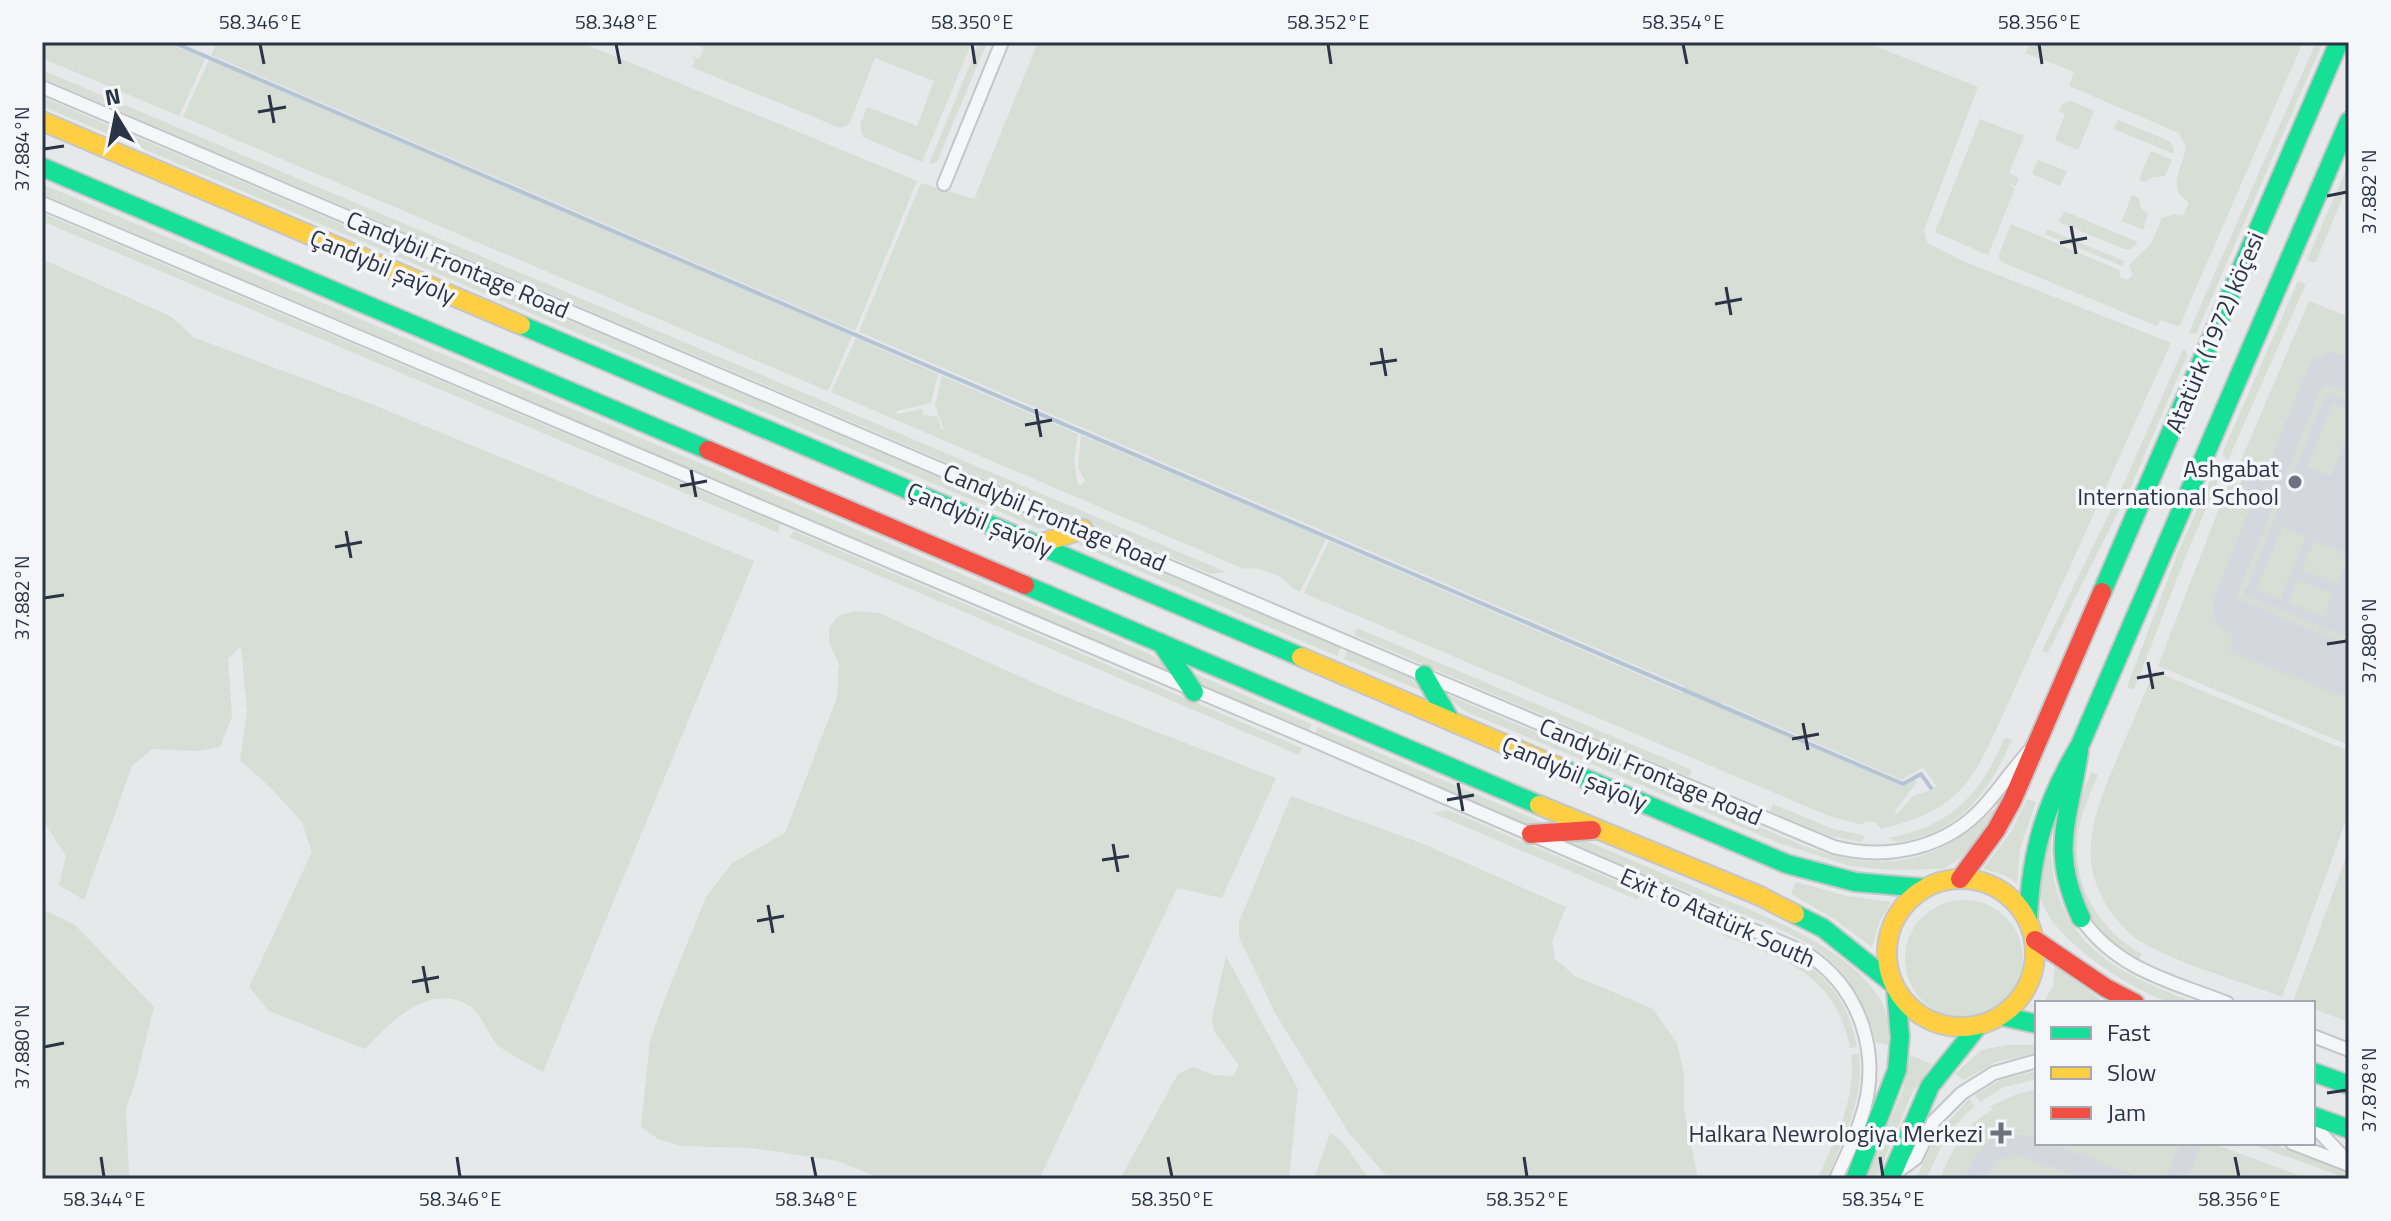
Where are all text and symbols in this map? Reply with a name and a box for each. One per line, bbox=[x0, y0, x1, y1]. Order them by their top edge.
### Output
text: 58.346°E bbox=[219, 6, 301, 37]
text: 58.348°E bbox=[575, 6, 657, 37]
text: 58.350°E bbox=[931, 6, 1013, 37]
text: 58.352°E bbox=[1287, 6, 1369, 37]
text: 58.354°E bbox=[1642, 6, 1724, 37]
text: 58.356°E bbox=[1998, 6, 2080, 37]
north arrow bbox=[76, 76, 156, 156]
text: N bbox=[102, 78, 123, 114]
text: 37.884°N bbox=[6, 106, 37, 192]
text: 37.882°N bbox=[2353, 149, 2384, 235]
street label: Candybil Frontage Road bbox=[341, 201, 575, 327]
street label: Çandybil şaýoly bbox=[305, 219, 462, 313]
street label: Atatürk (1972) köçesi bbox=[2155, 226, 2273, 438]
place label: Ashgabat International School bbox=[2077, 450, 2280, 514]
street label: Candybil Frontage Road bbox=[938, 454, 1172, 580]
street label: Çandybil şaýoly bbox=[902, 472, 1059, 566]
marker: Ashgabat International School bbox=[2286, 473, 2304, 491]
text: 37.882°N bbox=[6, 555, 37, 641]
text: 37.880°N bbox=[2353, 598, 2384, 684]
street label: Candybil Frontage Road bbox=[1534, 708, 1768, 834]
street label: Çandybil şaýoly bbox=[1497, 726, 1654, 820]
street label: Exit to Atatürk South bbox=[1615, 858, 1821, 976]
legend bbox=[2035, 1001, 2315, 1145]
text: 37.880°N bbox=[6, 1004, 37, 1090]
text: Fast bbox=[2107, 1014, 2151, 1050]
text: 37.878°N bbox=[2353, 1047, 2384, 1133]
text: Slow bbox=[2107, 1054, 2156, 1090]
text: Jam bbox=[2107, 1094, 2146, 1130]
place label: Halkara Newrologiya Merkezi bbox=[1689, 1115, 1983, 1151]
marker: Halkara Newrologiya Merkezi bbox=[1990, 1122, 2012, 1144]
text: 58.344°E bbox=[63, 1183, 145, 1214]
text: 58.346°E bbox=[419, 1183, 501, 1214]
text: 58.348°E bbox=[775, 1183, 857, 1214]
text: 58.350°E bbox=[1131, 1183, 1213, 1214]
text: 58.352°E bbox=[1486, 1183, 1568, 1214]
text: 58.354°E bbox=[1842, 1183, 1924, 1214]
text: 58.356°E bbox=[2198, 1183, 2280, 1214]

